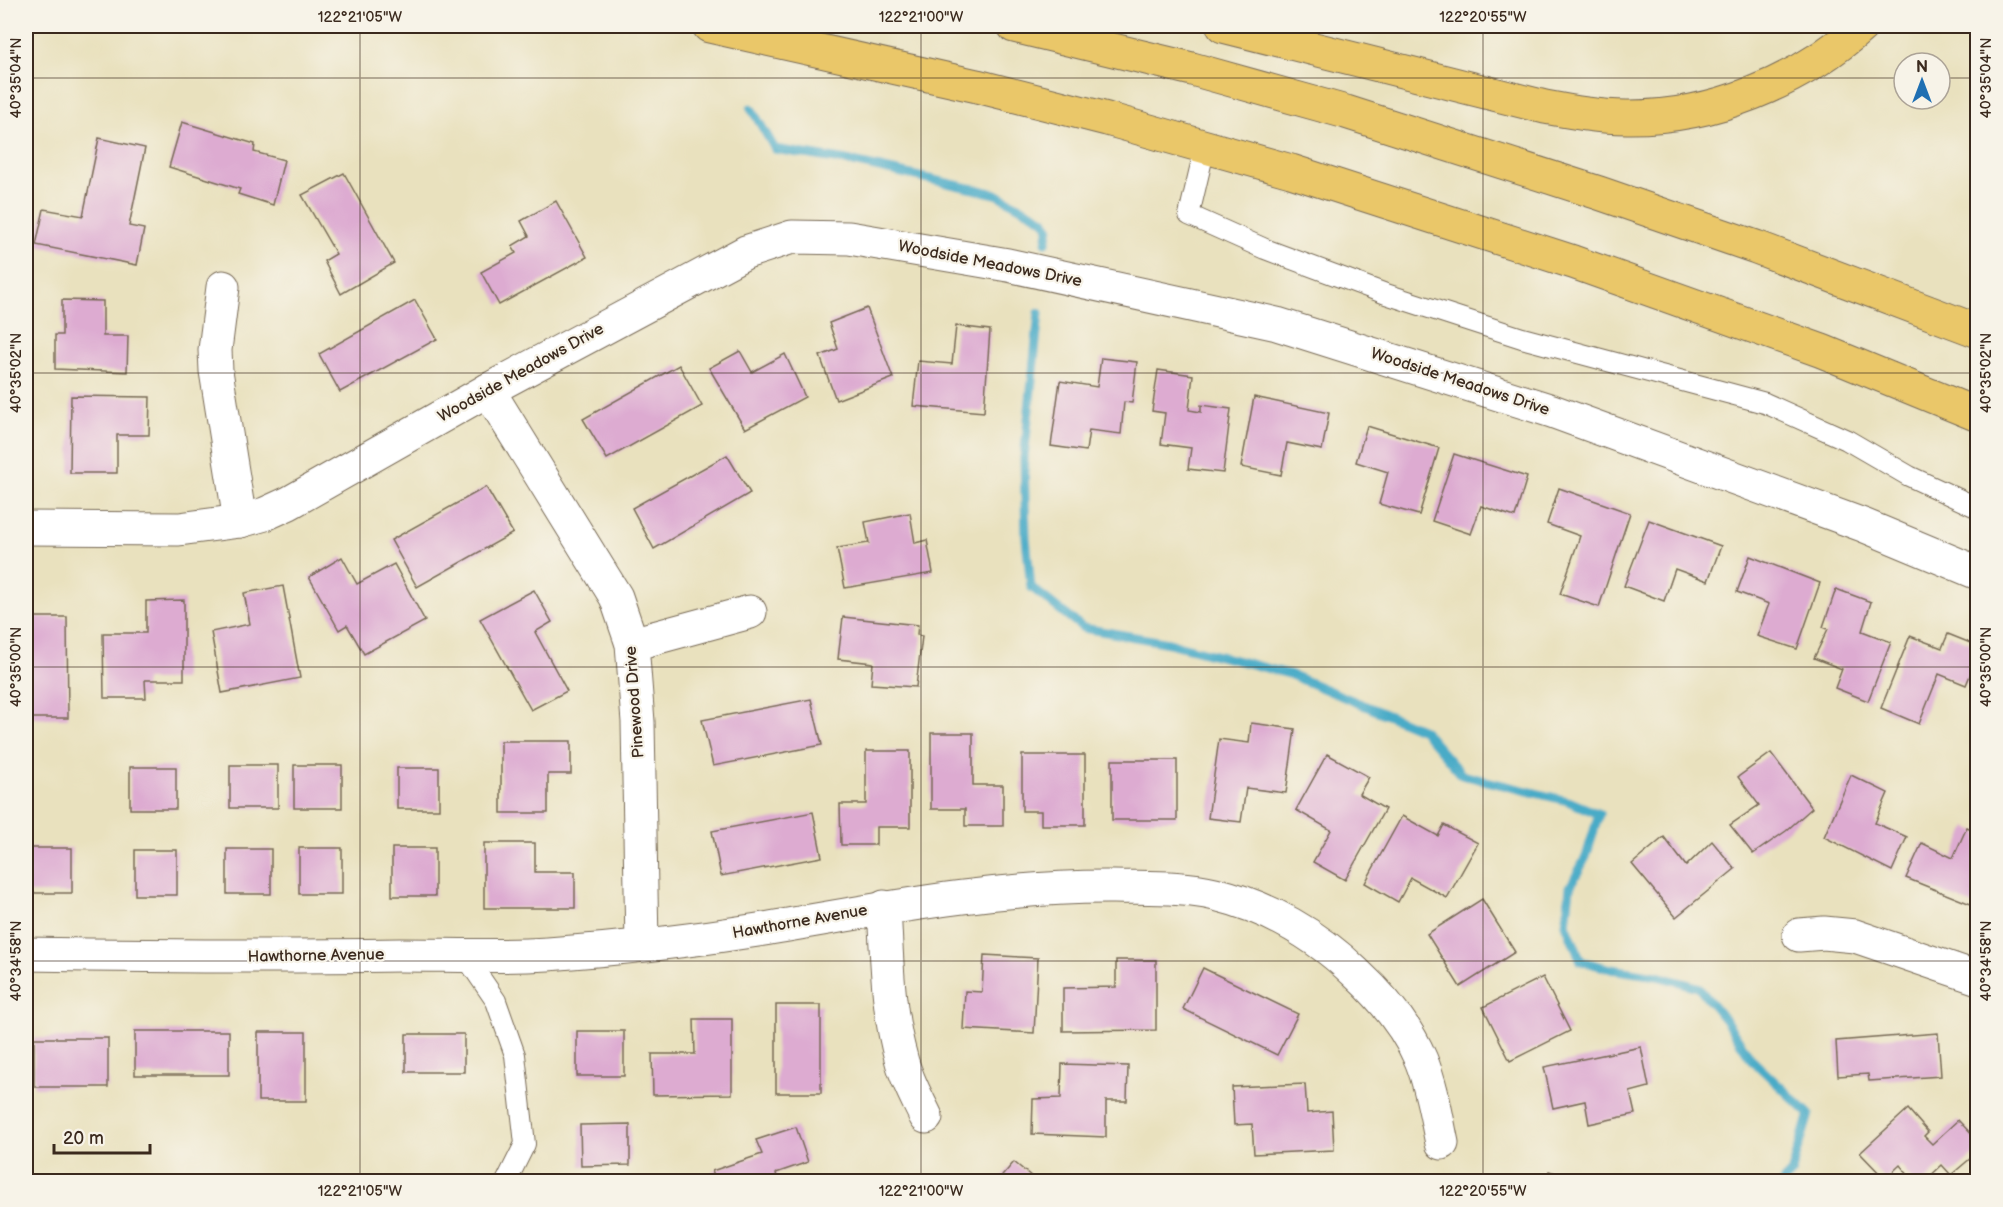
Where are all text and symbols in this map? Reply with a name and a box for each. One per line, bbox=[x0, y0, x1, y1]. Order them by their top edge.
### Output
text: 122°21'05"W bbox=[318, 8, 403, 27]
text: 122°21'00"W bbox=[879, 8, 964, 27]
text: 122°20'55"W bbox=[1439, 8, 1527, 27]
text: 40°35'04"N bbox=[7, 38, 26, 118]
text: 40°35'04"N bbox=[1977, 38, 1996, 118]
north arrow bbox=[1892, 51, 1952, 111]
text: N bbox=[1916, 58, 1928, 77]
street label: Woodside Meadows Drive bbox=[897, 237, 1084, 291]
street label: Woodside Meadows Drive bbox=[435, 319, 608, 427]
text: 40°35'02"N bbox=[7, 333, 26, 413]
text: 40°35'02"N bbox=[1977, 333, 1996, 413]
street label: Woodside Meadows Drive bbox=[1368, 344, 1552, 420]
text: 40°35'00"N bbox=[7, 627, 26, 707]
text: 40°35'00"N bbox=[1977, 627, 1996, 707]
street label: Pinewood Drive bbox=[622, 645, 648, 759]
street label: Hawthorne Avenue bbox=[731, 901, 869, 943]
text: 40°34'58"N bbox=[7, 921, 26, 1001]
text: 40°34'58"N bbox=[1977, 921, 1996, 1001]
street label: Hawthorne Avenue bbox=[247, 945, 385, 967]
scale bar bbox=[54, 1117, 150, 1155]
text: 20 m bbox=[63, 1128, 104, 1149]
text: 122°21'05"W bbox=[318, 1182, 403, 1201]
text: 122°21'00"W bbox=[879, 1182, 964, 1201]
text: 122°20'55"W bbox=[1439, 1182, 1527, 1201]

